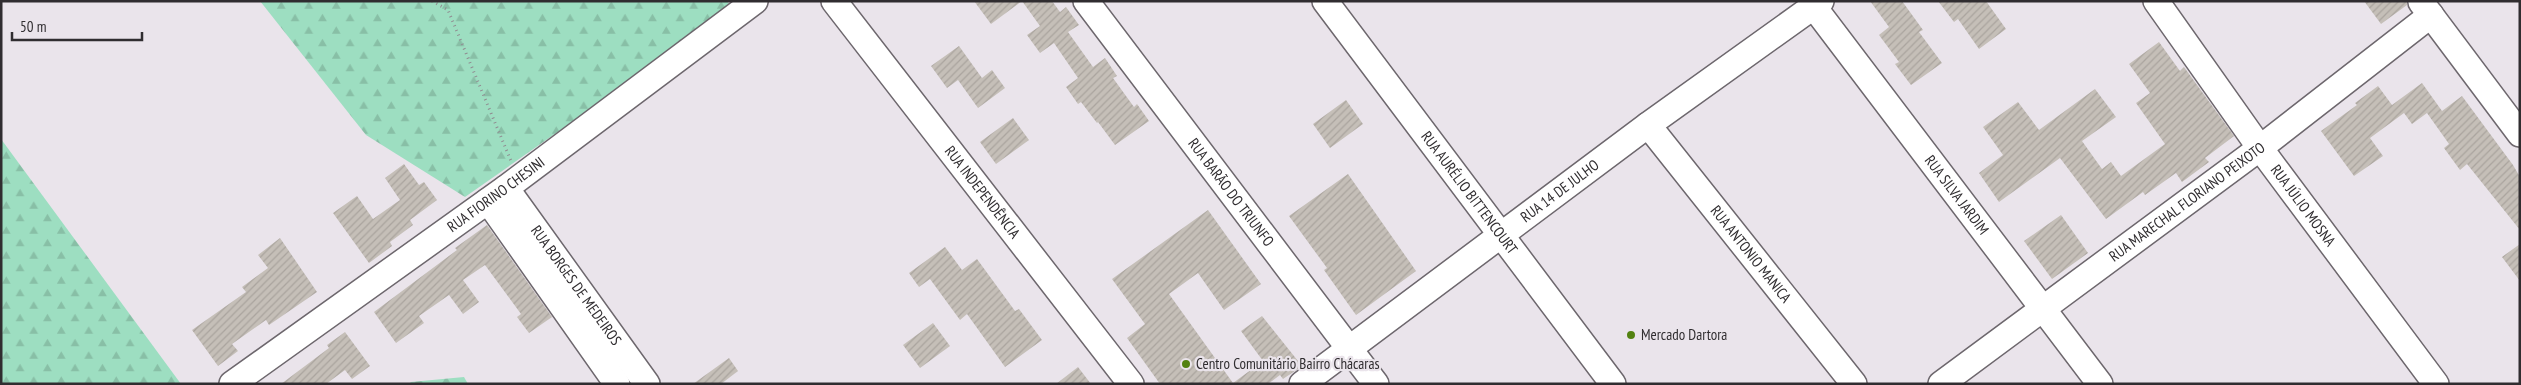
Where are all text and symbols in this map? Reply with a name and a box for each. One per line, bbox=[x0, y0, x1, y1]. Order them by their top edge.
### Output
scale bar bbox=[12, 10, 142, 42]
text: 50 m bbox=[20, 17, 46, 36]
street label: RUA AURÉLIO BITTENCOURT bbox=[1417, 127, 1522, 258]
street label: RUA BARÃO DO TRIUNFO bbox=[1184, 134, 1278, 250]
street label: RUA MARECHAL FLORIANO PEIXOTO bbox=[2105, 138, 2268, 266]
street label: RUA INDEPENDÊNCIA bbox=[941, 142, 1025, 243]
street label: RUA SILVA JARDIM bbox=[1921, 151, 1993, 238]
street label: RUA FIORINO CHESINI bbox=[443, 152, 548, 236]
street label: RUA 14 DE JULHO bbox=[1517, 155, 1602, 226]
street label: RUA JÚLIO MOSNA bbox=[2267, 161, 2341, 251]
street label: RUA ANTONIO MANICA bbox=[1707, 201, 1796, 307]
street label: RUA BORGES DE MEDEIROS bbox=[527, 221, 626, 349]
place label: Mercado Dartora bbox=[1641, 325, 1727, 344]
marker: Mercado Dartora bbox=[1625, 329, 1637, 341]
place label: Centro Comunitário Bairro Chácaras bbox=[1196, 354, 1380, 373]
marker: Centro Comunitário Bairro Chácaras bbox=[1180, 358, 1192, 370]

